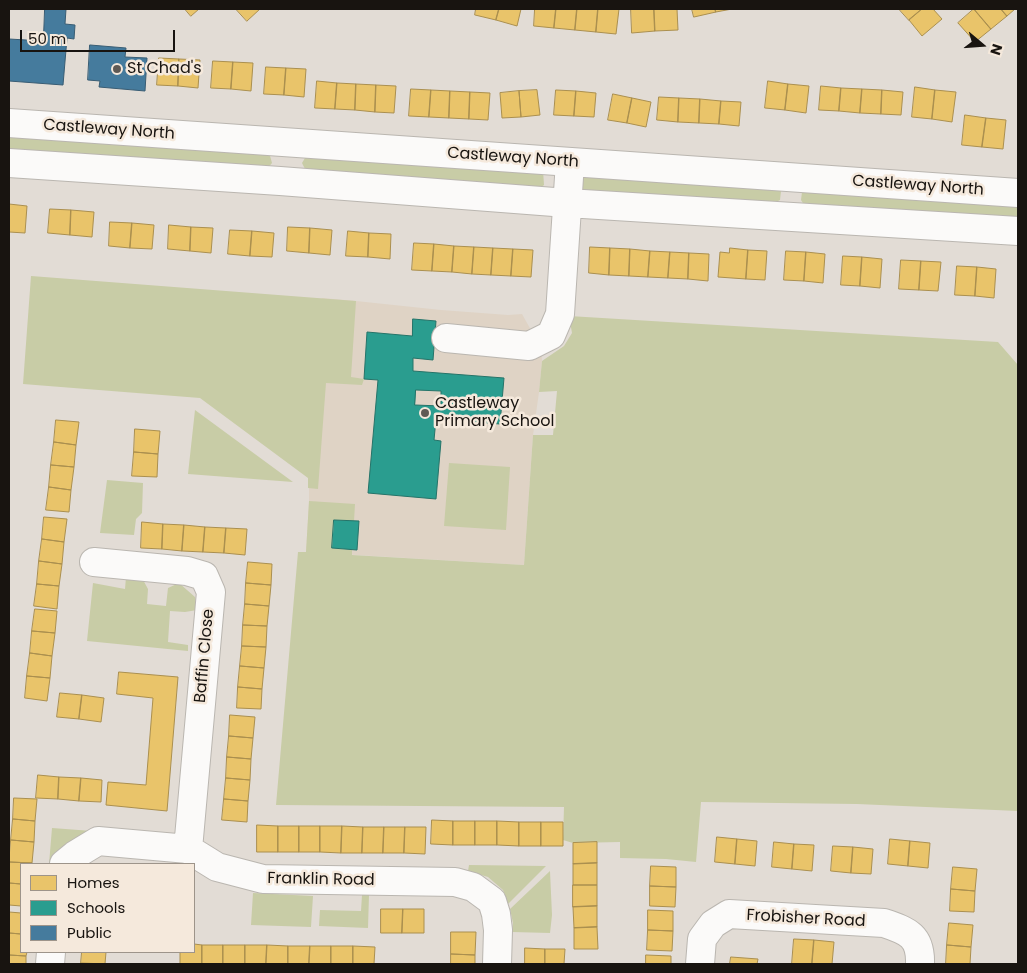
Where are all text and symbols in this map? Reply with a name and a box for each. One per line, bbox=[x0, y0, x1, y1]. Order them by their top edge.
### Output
scale bar bbox=[22, 20, 178, 52]
north arrow bbox=[957, 20, 1007, 70]
text: 50 m bbox=[28, 28, 66, 49]
text: N bbox=[985, 42, 1007, 58]
place label: St Chad's bbox=[127, 59, 202, 79]
marker: St Chad's bbox=[111, 63, 123, 75]
street label: Castleway North bbox=[43, 116, 175, 144]
street label: Castleway North bbox=[447, 144, 579, 172]
street label: Castleway North bbox=[852, 172, 984, 200]
place label: Castleway Primary School bbox=[435, 394, 554, 432]
marker: Castleway Primary School bbox=[419, 407, 431, 419]
street label: Baffin Close bbox=[191, 608, 219, 704]
legend bbox=[20, 863, 195, 953]
street label: Franklin Road bbox=[267, 869, 375, 891]
text: Homes bbox=[67, 872, 120, 893]
text: Schools bbox=[67, 897, 125, 918]
street label: Frobisher Road bbox=[746, 906, 866, 932]
text: Public bbox=[67, 922, 112, 943]

